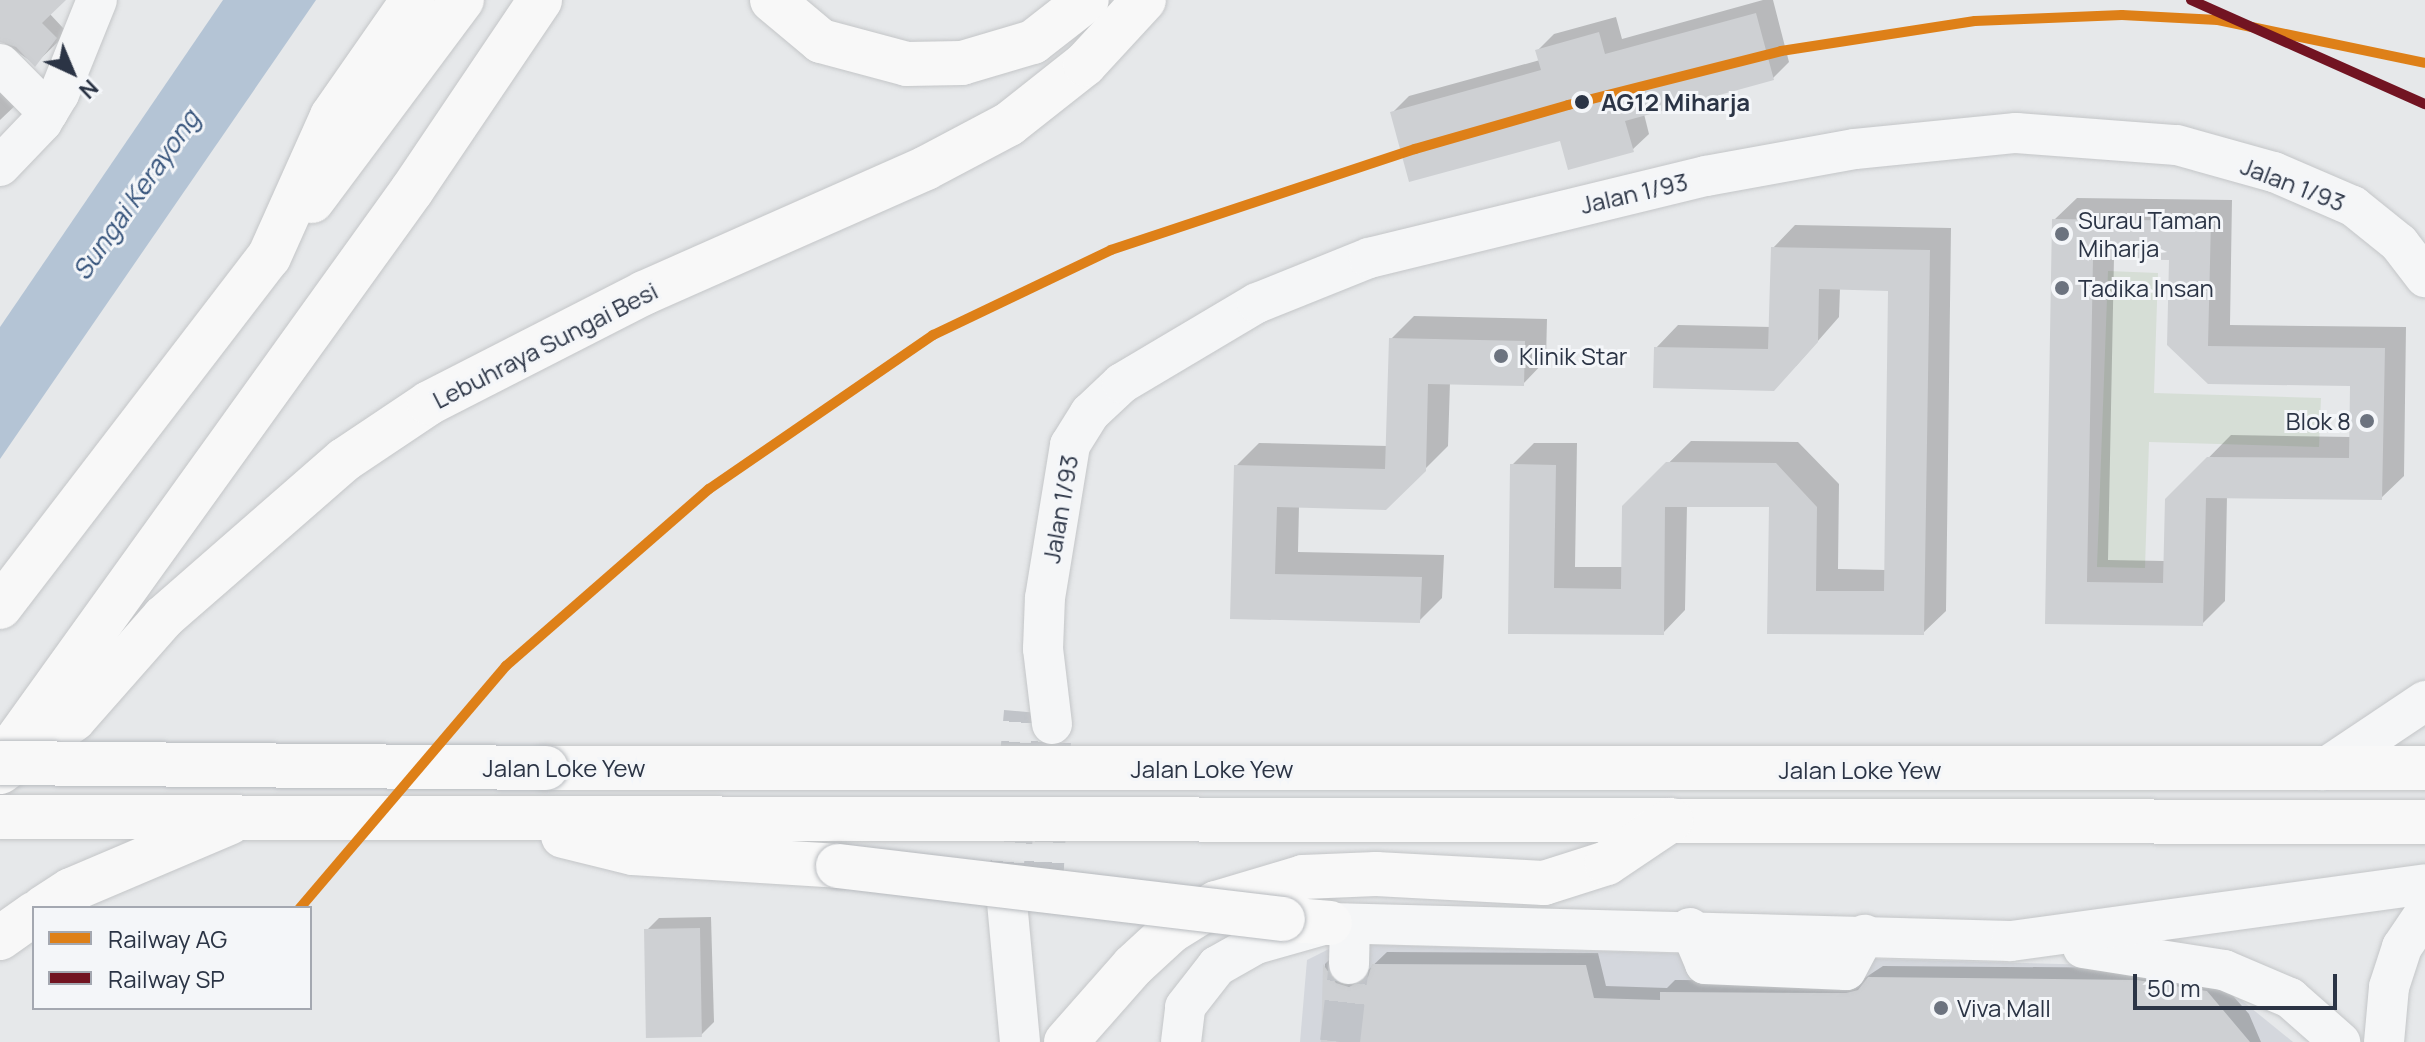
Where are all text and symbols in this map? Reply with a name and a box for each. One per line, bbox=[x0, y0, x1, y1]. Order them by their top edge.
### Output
north arrow bbox=[32, 32, 112, 112]
text: N bbox=[73, 73, 105, 106]
place label: AG12 Miharja bbox=[1601, 88, 1750, 116]
marker: AG12 Miharja bbox=[1570, 90, 1594, 114]
water label: Sungai Kerayong bbox=[66, 104, 206, 286]
street label: Jalan 1/93 bbox=[2237, 151, 2349, 217]
street label: Jalan 1/93 bbox=[1578, 167, 1690, 219]
place label: Surau Taman Miharja bbox=[2078, 206, 2222, 262]
marker: Surau Taman Miharja bbox=[2053, 225, 2071, 243]
place label: Tadika Insan bbox=[2078, 274, 2214, 302]
street label: Lebuhraya Sungai Besi bbox=[428, 276, 662, 414]
marker: Tadika Insan bbox=[2053, 279, 2071, 297]
place label: Klinik Star bbox=[1519, 342, 1627, 370]
marker: Klinik Star bbox=[1490, 345, 1512, 367]
place label: Blok 8 bbox=[2286, 407, 2351, 435]
marker: Blok 8 bbox=[2358, 412, 2376, 430]
street label: Jalan 1/93 bbox=[1036, 453, 1084, 565]
street label: Jalan Loke Yew bbox=[483, 754, 645, 782]
street label: Jalan Loke Yew bbox=[1131, 755, 1293, 783]
street label: Jalan Loke Yew bbox=[1779, 756, 1941, 784]
legend bbox=[32, 906, 312, 1010]
text: Railway AG bbox=[108, 922, 227, 955]
scale bar bbox=[2137, 958, 2341, 1008]
text: Railway SP bbox=[108, 962, 225, 995]
text: 50 m bbox=[2147, 971, 2201, 1004]
place label: Viva Mall bbox=[1957, 994, 2051, 1022]
marker: Viva Mall bbox=[1932, 999, 1950, 1017]

